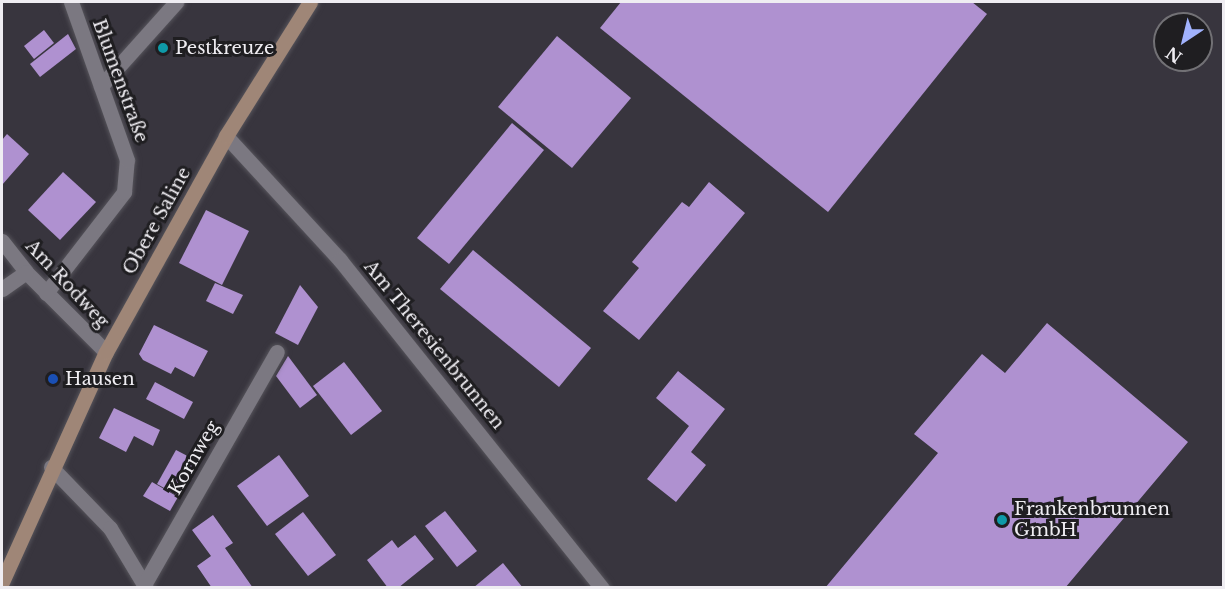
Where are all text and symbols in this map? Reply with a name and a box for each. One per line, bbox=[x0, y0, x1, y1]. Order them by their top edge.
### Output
north arrow bbox=[1153, 12, 1213, 72]
street label: Blumenstraße bbox=[88, 16, 152, 146]
place label: Pestkreuze bbox=[175, 37, 274, 59]
marker: Pestkreuze bbox=[156, 41, 170, 55]
text: N bbox=[1162, 43, 1186, 68]
street label: Obere Saline bbox=[119, 164, 195, 278]
street label: Am Rodweg bbox=[21, 236, 113, 332]
street label: Am Theresienbrunnen bbox=[359, 256, 509, 434]
place label: Hausen bbox=[65, 368, 135, 390]
marker: Hausen bbox=[46, 372, 60, 386]
street label: Kornweg bbox=[164, 417, 224, 499]
place label: Frankenbrunnen GmbH bbox=[1014, 499, 1170, 542]
marker: Frankenbrunnen GmbH bbox=[995, 513, 1009, 527]

